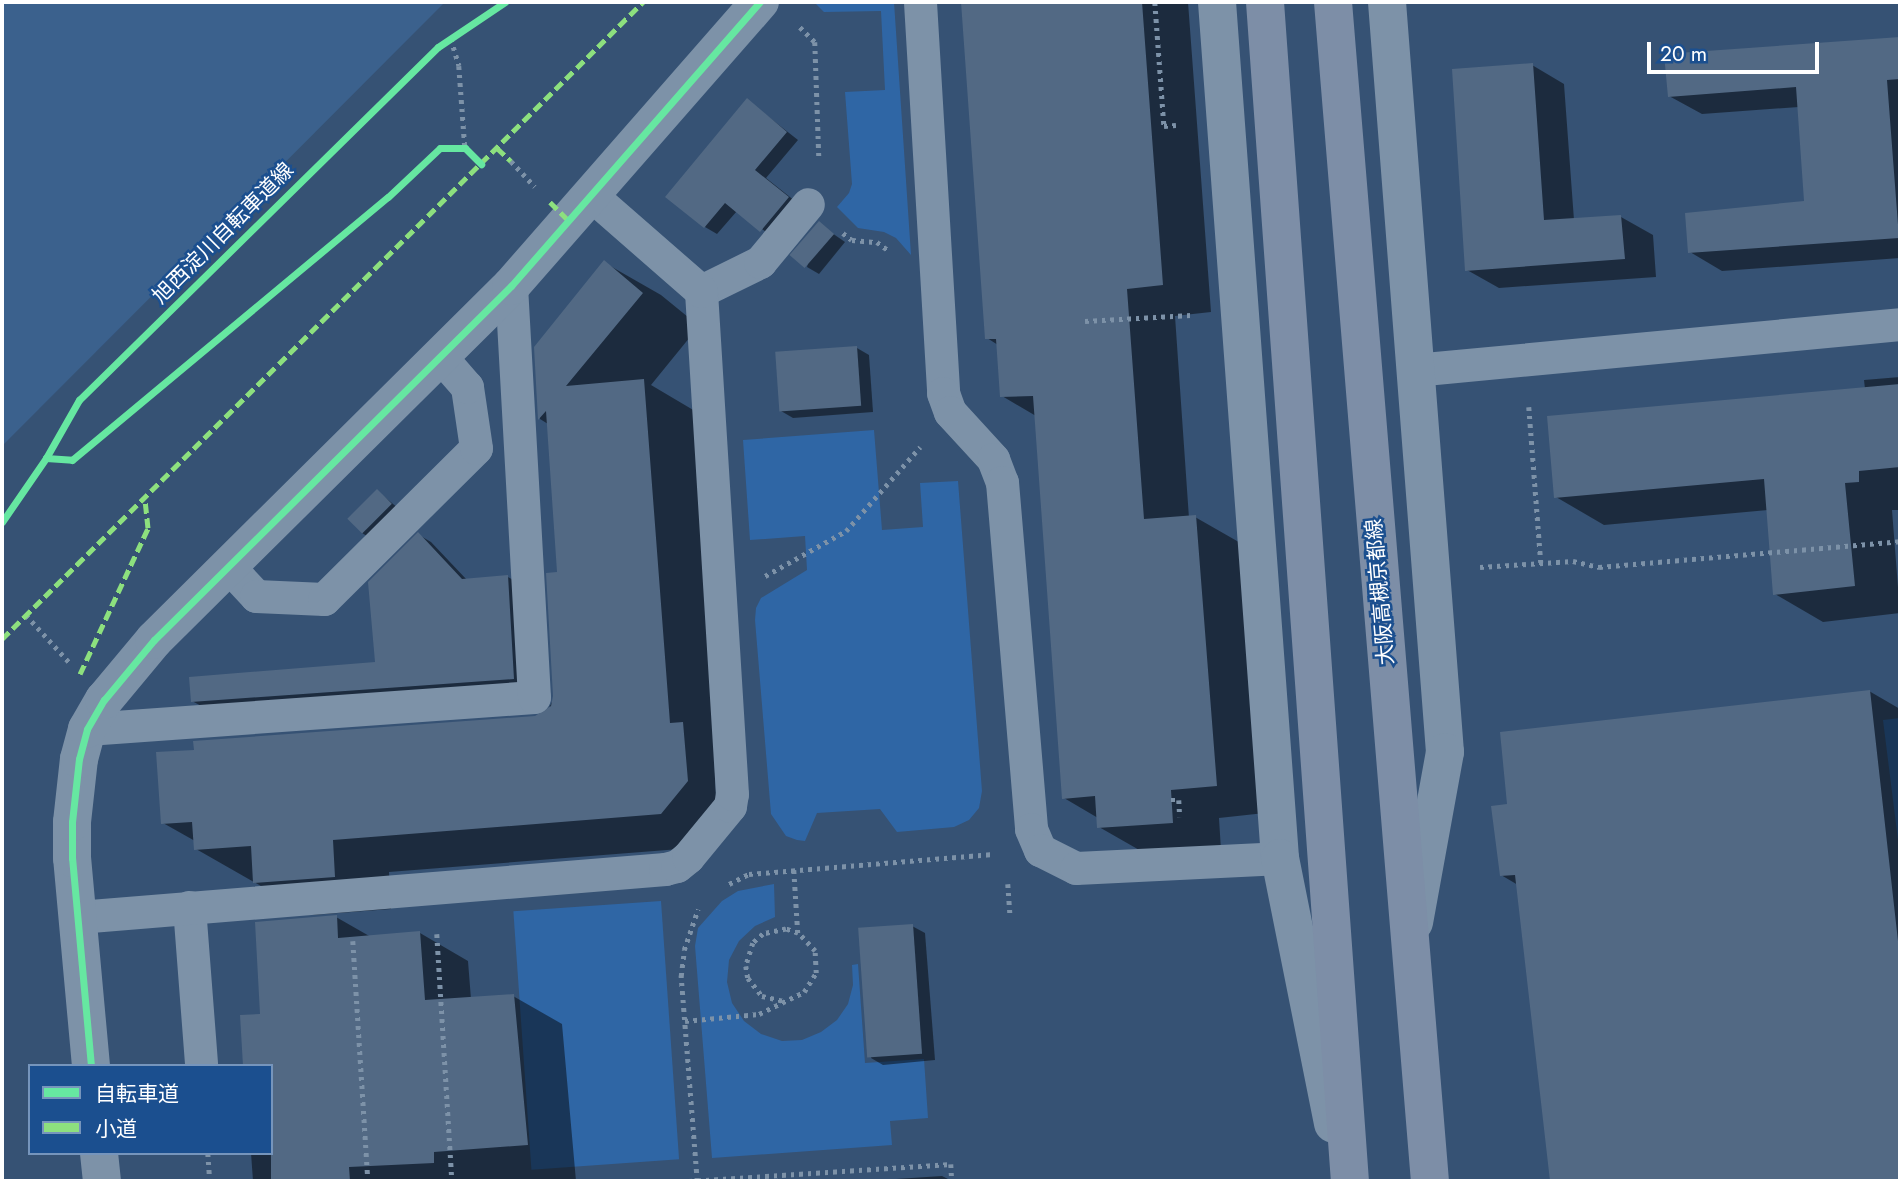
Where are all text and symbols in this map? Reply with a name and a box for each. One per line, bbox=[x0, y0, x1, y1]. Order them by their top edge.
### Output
scale bar bbox=[1650, 28, 1822, 72]
text: 20 m bbox=[1660, 39, 1707, 69]
street label: 旭西淀川自転車道線 bbox=[147, 157, 299, 309]
street label: 大阪高槻京都線 bbox=[1361, 518, 1399, 666]
legend bbox=[28, 1064, 273, 1155]
text: 自転車道 bbox=[95, 1079, 179, 1109]
text: 小道 bbox=[95, 1114, 137, 1144]

